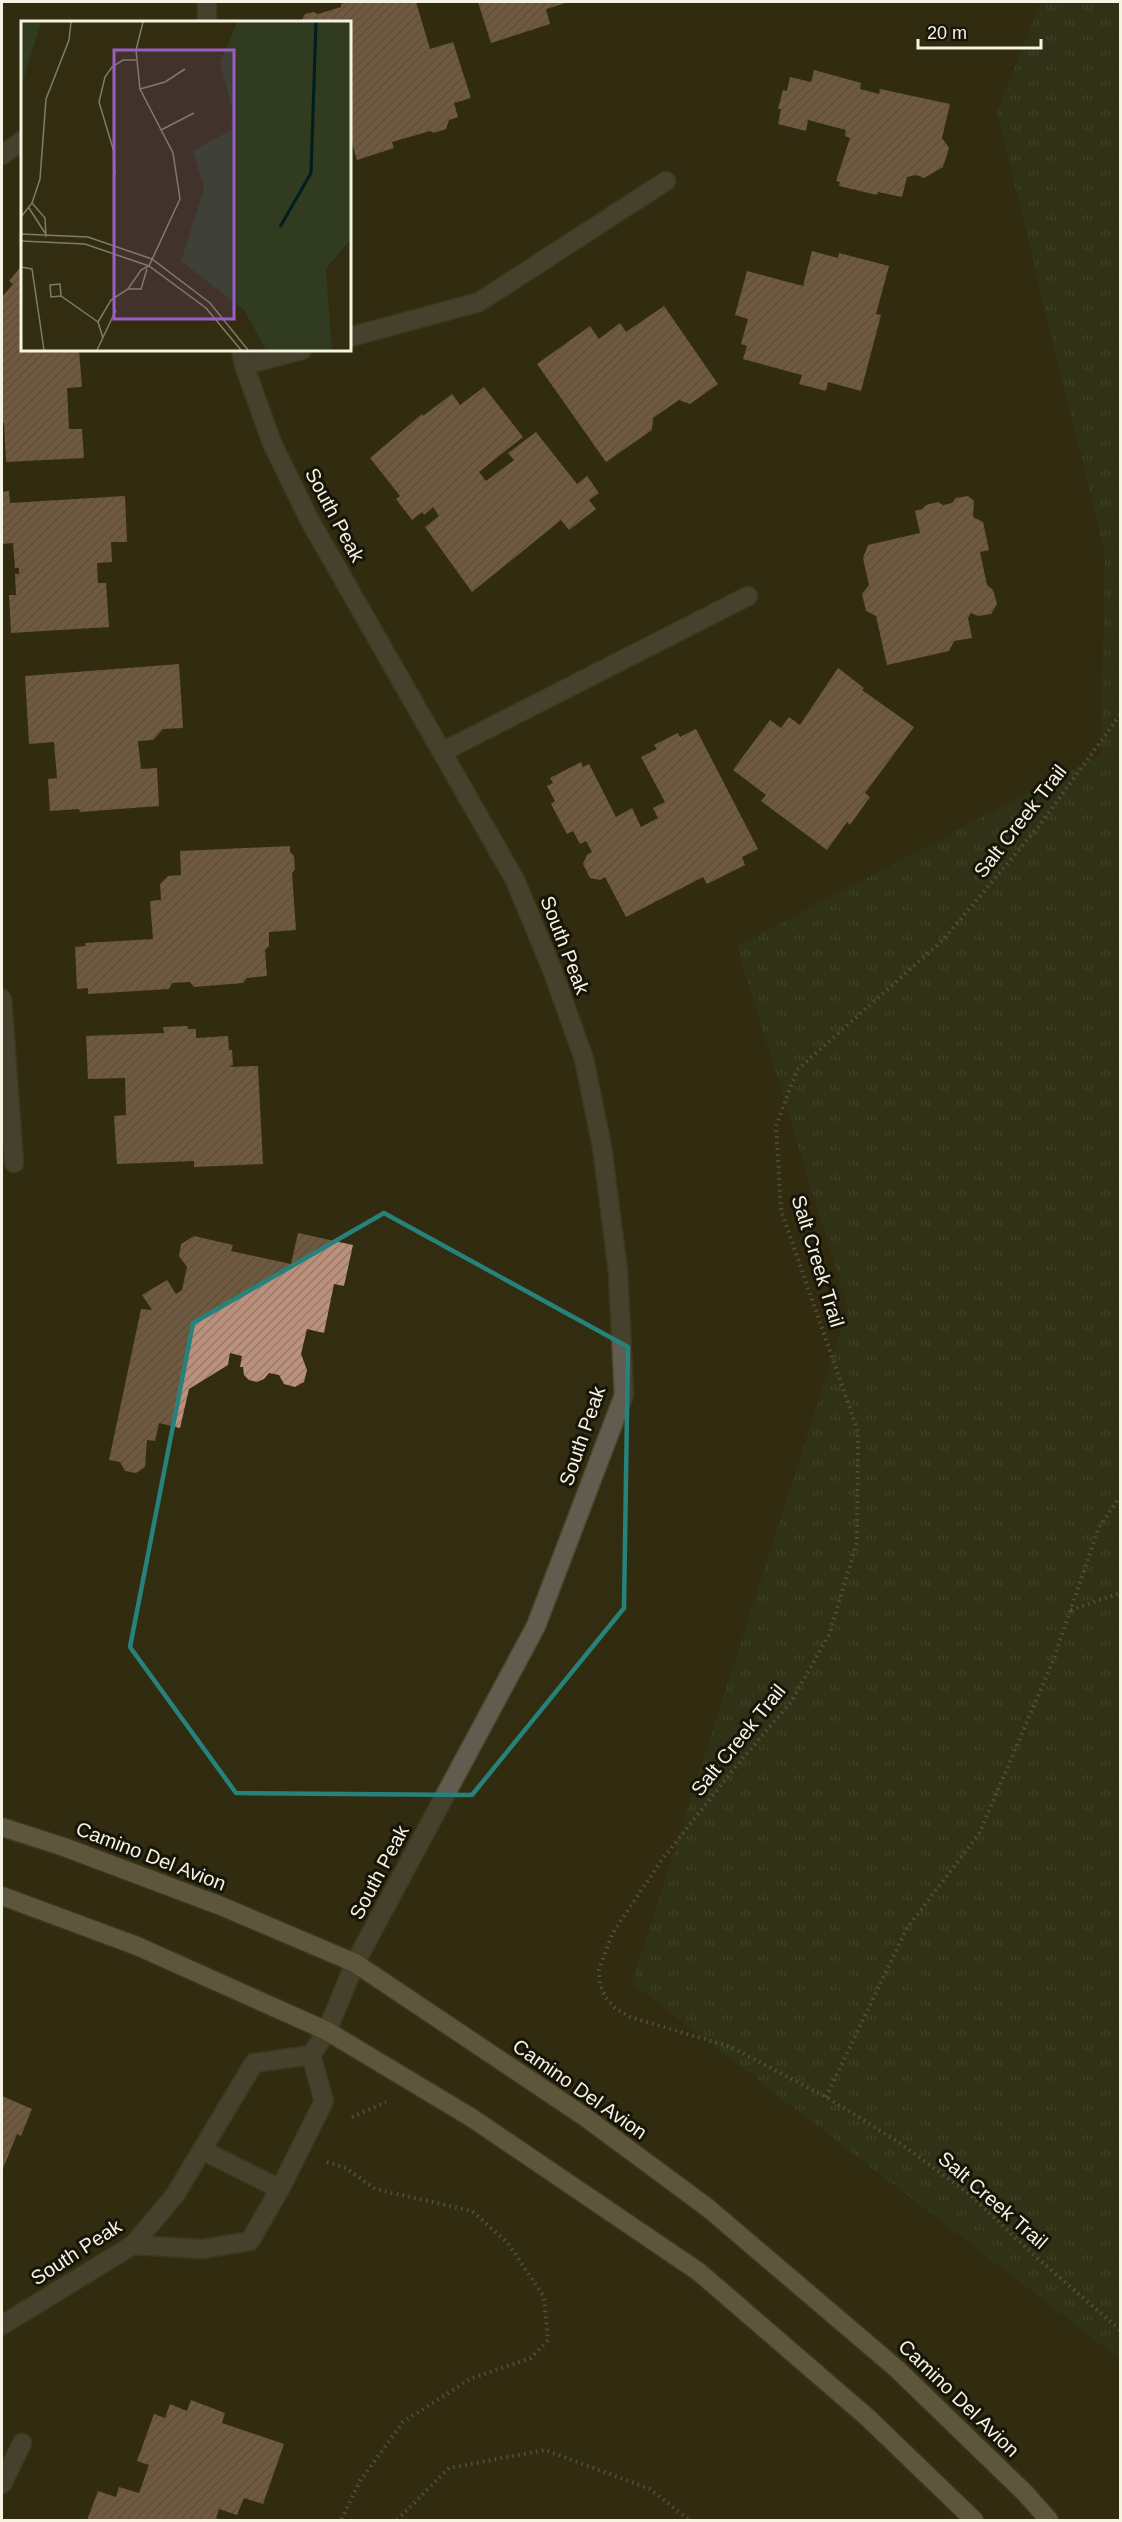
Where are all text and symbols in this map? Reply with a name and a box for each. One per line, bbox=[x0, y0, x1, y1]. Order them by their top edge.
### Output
scale bar bbox=[918, 12, 1041, 50]
inset map bbox=[21, 21, 351, 351]
text: 20 m bbox=[927, 23, 967, 43]
street label: South Peak bbox=[301, 464, 369, 567]
street label: Salt Creek Trail bbox=[969, 760, 1071, 882]
street label: South Peak bbox=[536, 893, 594, 998]
street label: Salt Creek Trail bbox=[787, 1192, 849, 1330]
street label: South Peak bbox=[555, 1383, 610, 1488]
street label: Salt Creek Trail bbox=[686, 1680, 790, 1800]
street label: Camino Del Avion bbox=[73, 1817, 229, 1895]
street label: South Peak bbox=[345, 1820, 413, 1923]
street label: Camino Del Avion bbox=[509, 2035, 651, 2143]
street label: Salt Creek Trail bbox=[934, 2147, 1052, 2253]
street label: South Peak bbox=[27, 2214, 126, 2289]
street label: Camino Del Avion bbox=[894, 2335, 1024, 2461]

